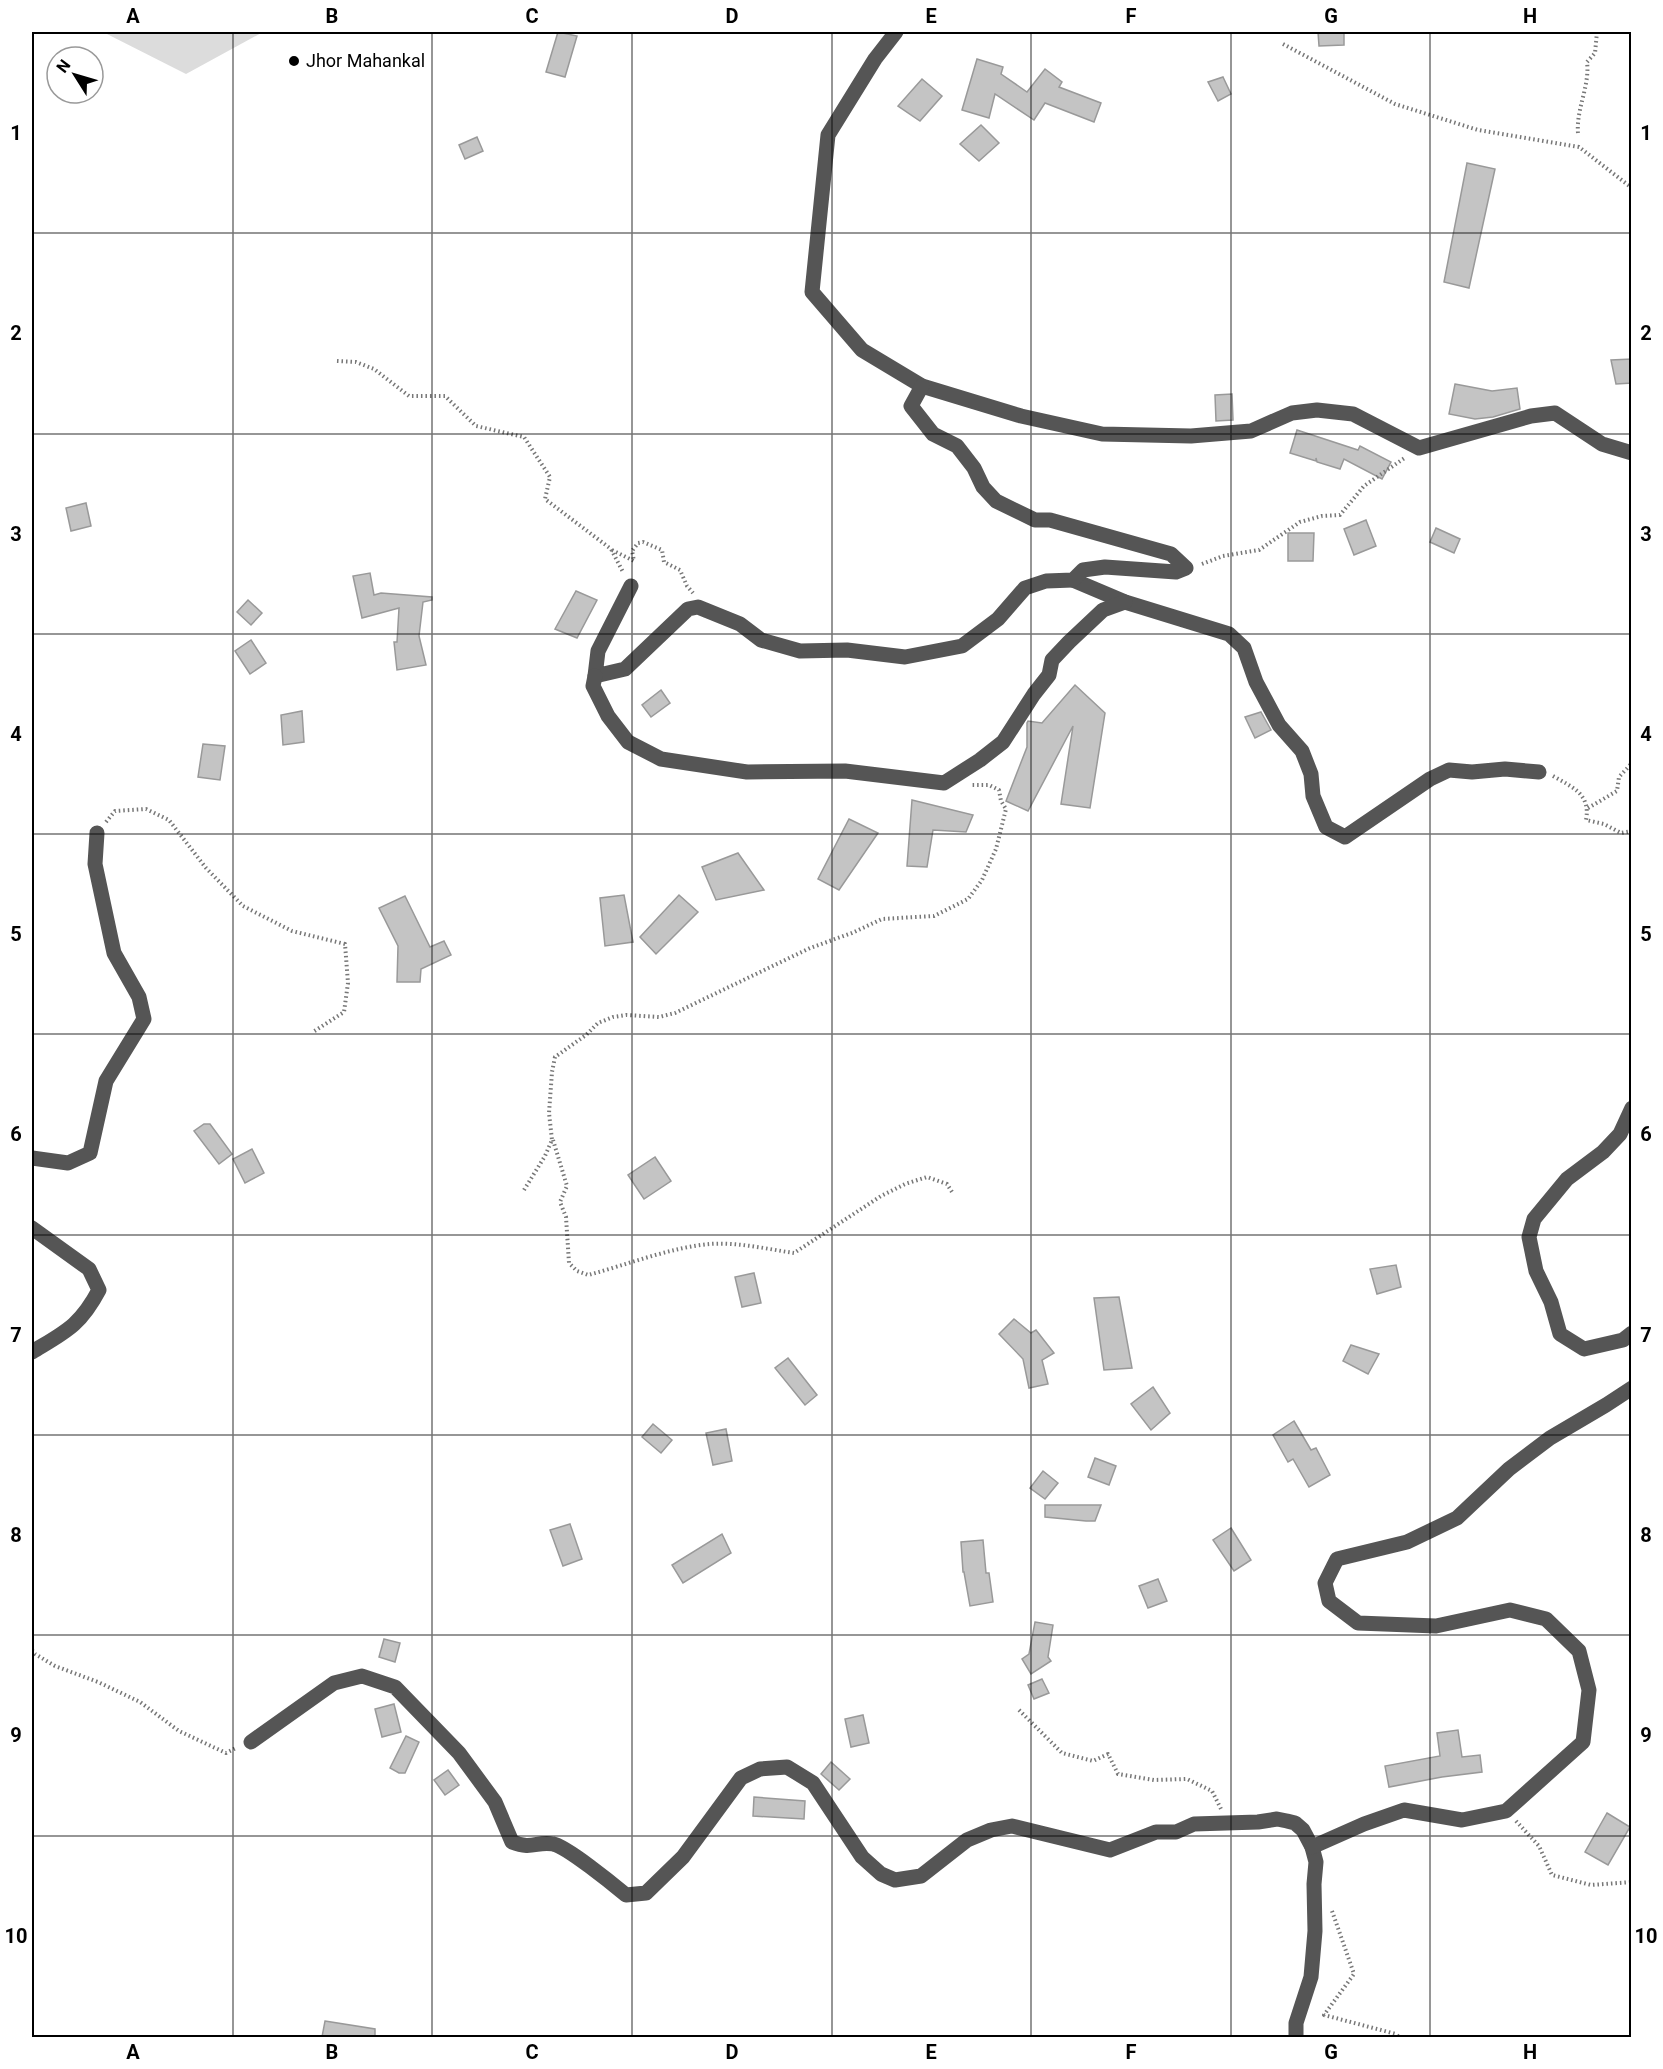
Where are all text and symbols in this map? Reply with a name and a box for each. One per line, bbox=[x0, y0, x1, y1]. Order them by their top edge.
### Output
text: A bbox=[126, 4, 140, 28]
text: B bbox=[326, 4, 338, 28]
text: C bbox=[525, 4, 539, 28]
text: D bbox=[726, 4, 739, 28]
text: E bbox=[925, 4, 937, 28]
text: F bbox=[1126, 4, 1137, 28]
text: G bbox=[1324, 4, 1338, 28]
text: H bbox=[1523, 4, 1537, 28]
north arrow bbox=[45, 45, 105, 105]
place label: Jhor Mahankal bbox=[306, 50, 425, 71]
marker: Jhor Mahankal bbox=[287, 54, 301, 68]
text: N bbox=[52, 56, 74, 77]
text: 1 bbox=[10, 121, 22, 145]
text: 1 bbox=[1640, 121, 1652, 145]
text: 2 bbox=[10, 321, 22, 345]
text: 2 bbox=[1640, 321, 1652, 345]
text: 3 bbox=[10, 522, 22, 546]
text: 3 bbox=[1640, 522, 1652, 546]
text: 4 bbox=[10, 722, 22, 746]
text: 4 bbox=[1640, 722, 1652, 746]
text: 5 bbox=[10, 922, 22, 946]
text: 5 bbox=[1640, 922, 1652, 946]
text: 6 bbox=[10, 1122, 22, 1146]
text: 6 bbox=[1640, 1122, 1652, 1146]
text: 7 bbox=[10, 1323, 22, 1347]
text: 7 bbox=[1640, 1323, 1652, 1347]
text: 8 bbox=[10, 1523, 22, 1547]
text: 8 bbox=[1640, 1523, 1652, 1547]
text: 9 bbox=[10, 1723, 22, 1747]
text: 9 bbox=[1640, 1723, 1652, 1747]
text: 10 bbox=[5, 1924, 27, 1948]
text: 10 bbox=[1635, 1924, 1657, 1948]
text: A bbox=[126, 2040, 140, 2064]
text: B bbox=[326, 2040, 338, 2064]
text: C bbox=[525, 2040, 539, 2064]
text: D bbox=[726, 2040, 739, 2064]
text: E bbox=[925, 2040, 937, 2064]
text: F bbox=[1126, 2040, 1137, 2064]
text: G bbox=[1324, 2040, 1338, 2064]
text: H bbox=[1523, 2040, 1537, 2064]

